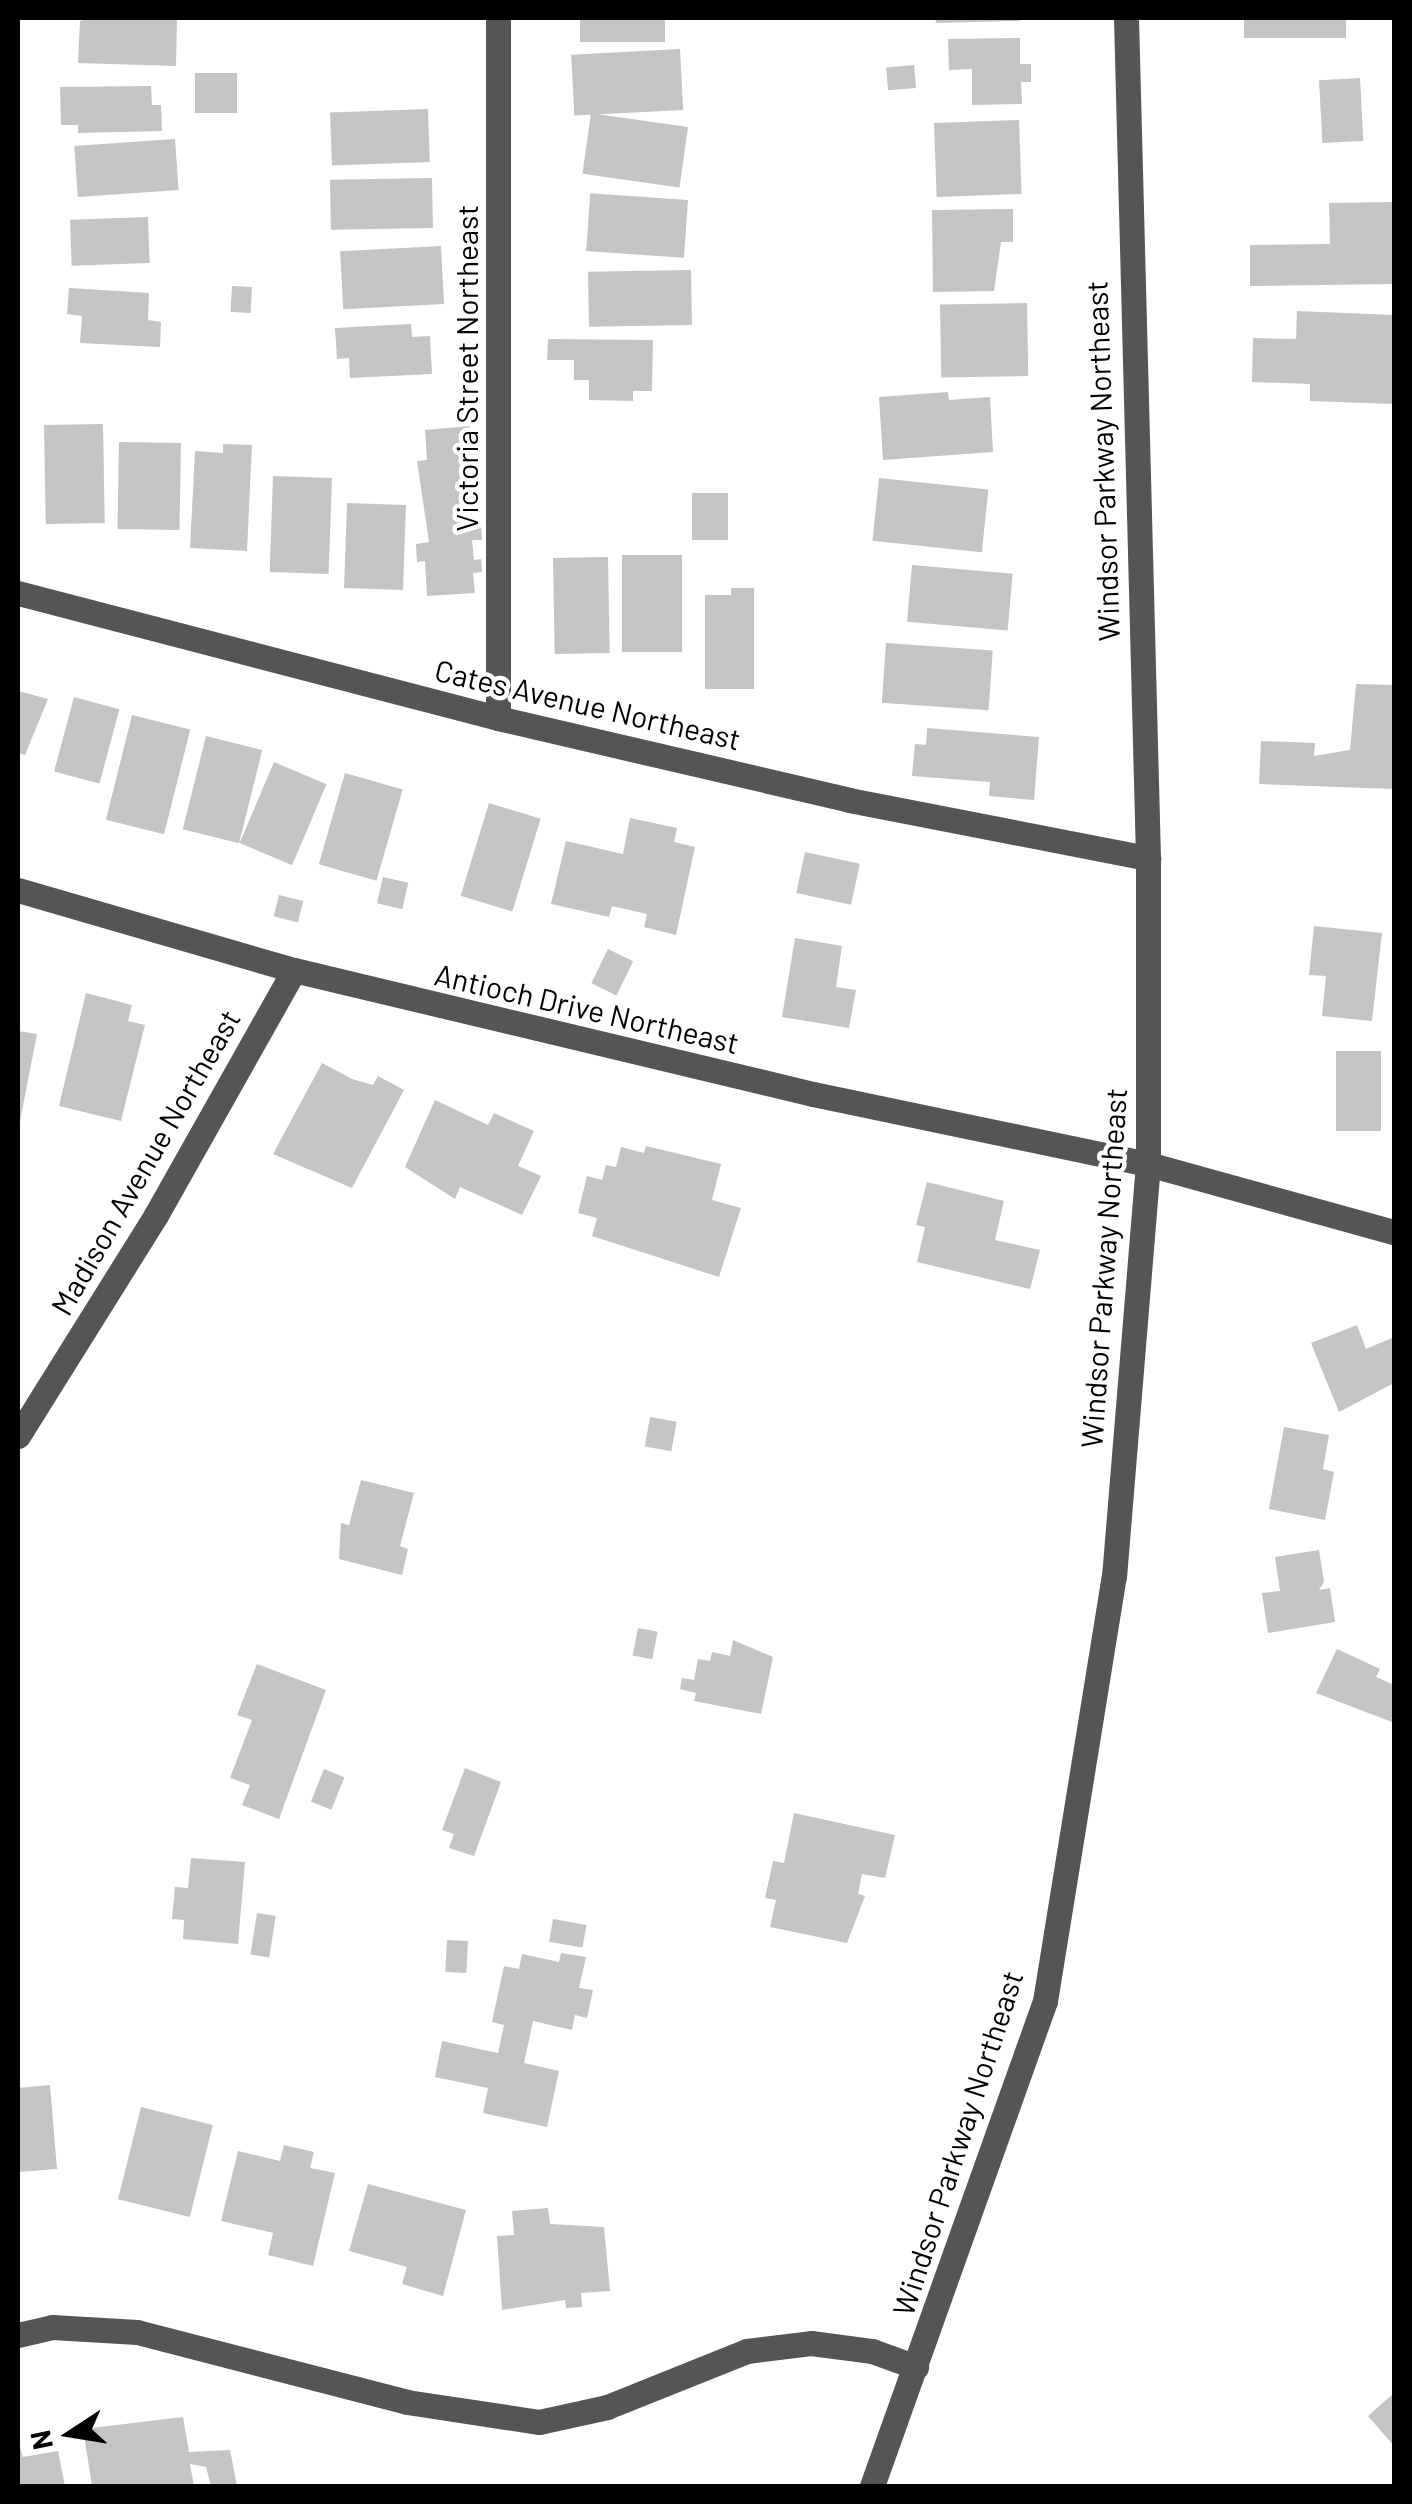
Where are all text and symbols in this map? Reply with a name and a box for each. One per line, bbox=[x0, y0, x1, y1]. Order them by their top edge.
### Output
street label: Victoria Street Northeast bbox=[448, 205, 484, 531]
street label: Windsor Parkway Northeast bbox=[1078, 280, 1126, 642]
street label: Cates Avenue Northeast bbox=[432, 651, 744, 757]
street label: Antioch Drive Northeast bbox=[431, 955, 743, 1061]
street label: Madison Avenue Northeast bbox=[43, 1003, 247, 1321]
street label: Windsor Parkway Northeast bbox=[1072, 1087, 1134, 1449]
street label: Windsor Parkway Northeast bbox=[884, 1966, 1030, 2320]
north arrow bbox=[20, 2384, 120, 2484]
text: N bbox=[22, 2428, 59, 2453]

